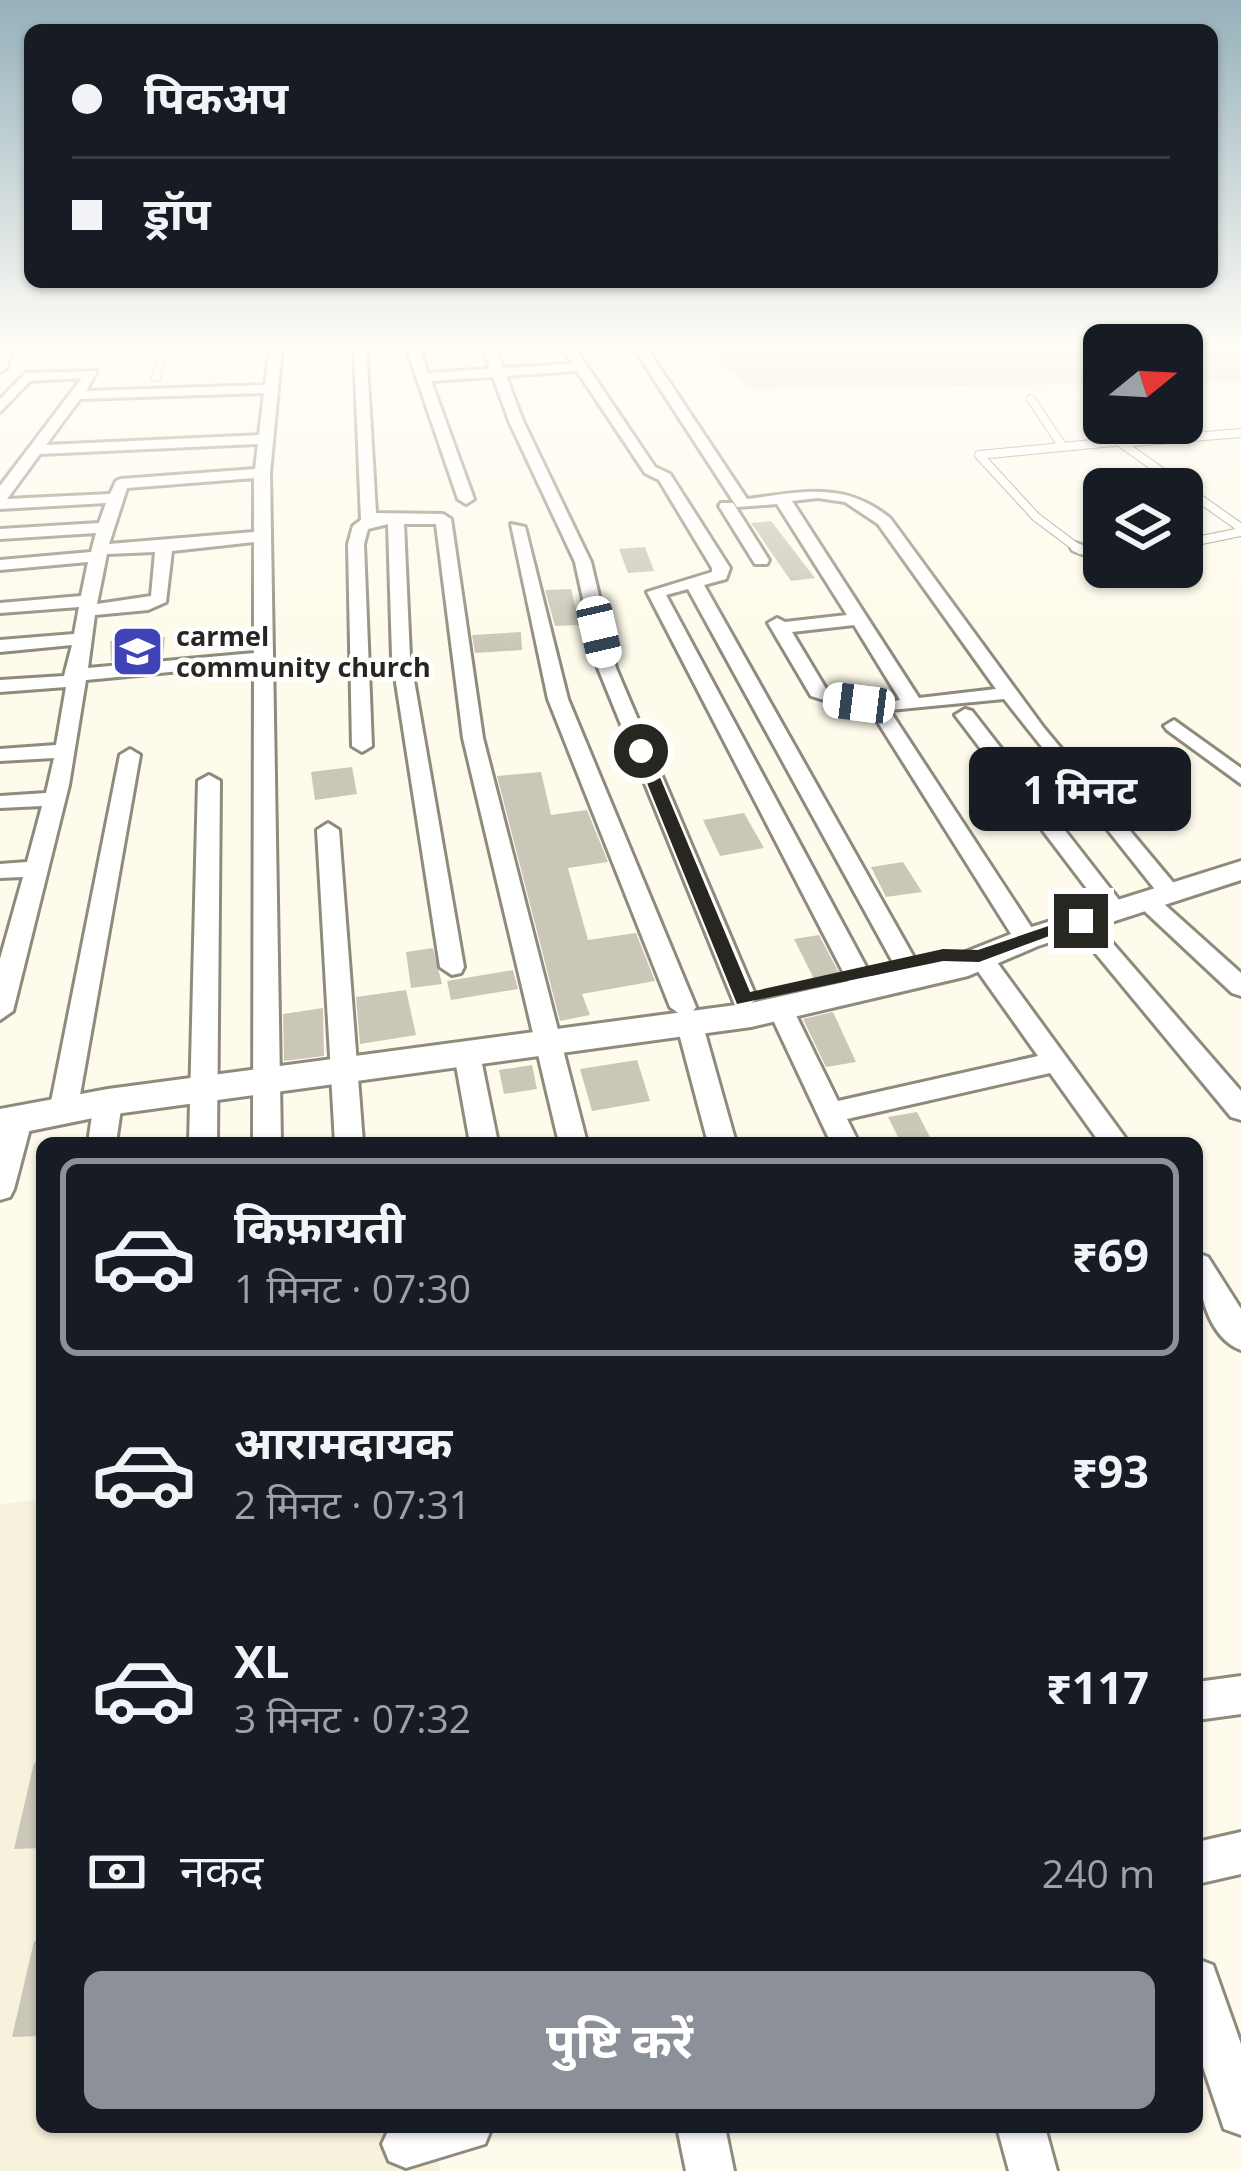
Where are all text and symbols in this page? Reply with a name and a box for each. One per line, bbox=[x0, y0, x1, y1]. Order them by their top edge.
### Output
text: पिकअप bbox=[144, 66, 288, 127]
text: ड्रॉप bbox=[144, 182, 211, 243]
north arrow bbox=[1083, 324, 1203, 444]
map controls bbox=[1083, 324, 1203, 588]
button: layers bbox=[1083, 468, 1203, 588]
car bbox=[573, 593, 625, 671]
place label: carmel community church bbox=[176, 617, 431, 685]
school or university icon: carmel community church bbox=[109, 623, 165, 679]
car bbox=[821, 681, 897, 725]
route start bbox=[614, 724, 668, 778]
callout: 1 मिनट bbox=[970, 747, 1192, 831]
text: 1 मिनट bbox=[1023, 762, 1137, 815]
route end bbox=[1054, 894, 1108, 948]
text: किफ़ायती bbox=[234, 1195, 405, 1256]
icon: car bbox=[90, 1203, 198, 1311]
text: ₹69 bbox=[1072, 1224, 1149, 1285]
text: 1 मिनट · 07:30 bbox=[234, 1261, 471, 1314]
text: आरामदायक bbox=[234, 1411, 452, 1472]
icon: car bbox=[90, 1419, 198, 1527]
text: ₹93 bbox=[1072, 1440, 1149, 1501]
text: 2 मिनट · 07:31 bbox=[234, 1477, 471, 1530]
text: XL bbox=[234, 1630, 289, 1691]
icon: car bbox=[90, 1635, 198, 1743]
text: ₹117 bbox=[1046, 1656, 1149, 1717]
text: 3 मिनट · 07:32 bbox=[234, 1691, 471, 1744]
icon: cash bbox=[84, 1839, 150, 1905]
text: नकद bbox=[180, 1839, 263, 1900]
text: 240 m bbox=[1042, 1846, 1155, 1899]
button: पुष्टि करें bbox=[84, 1971, 1155, 2109]

